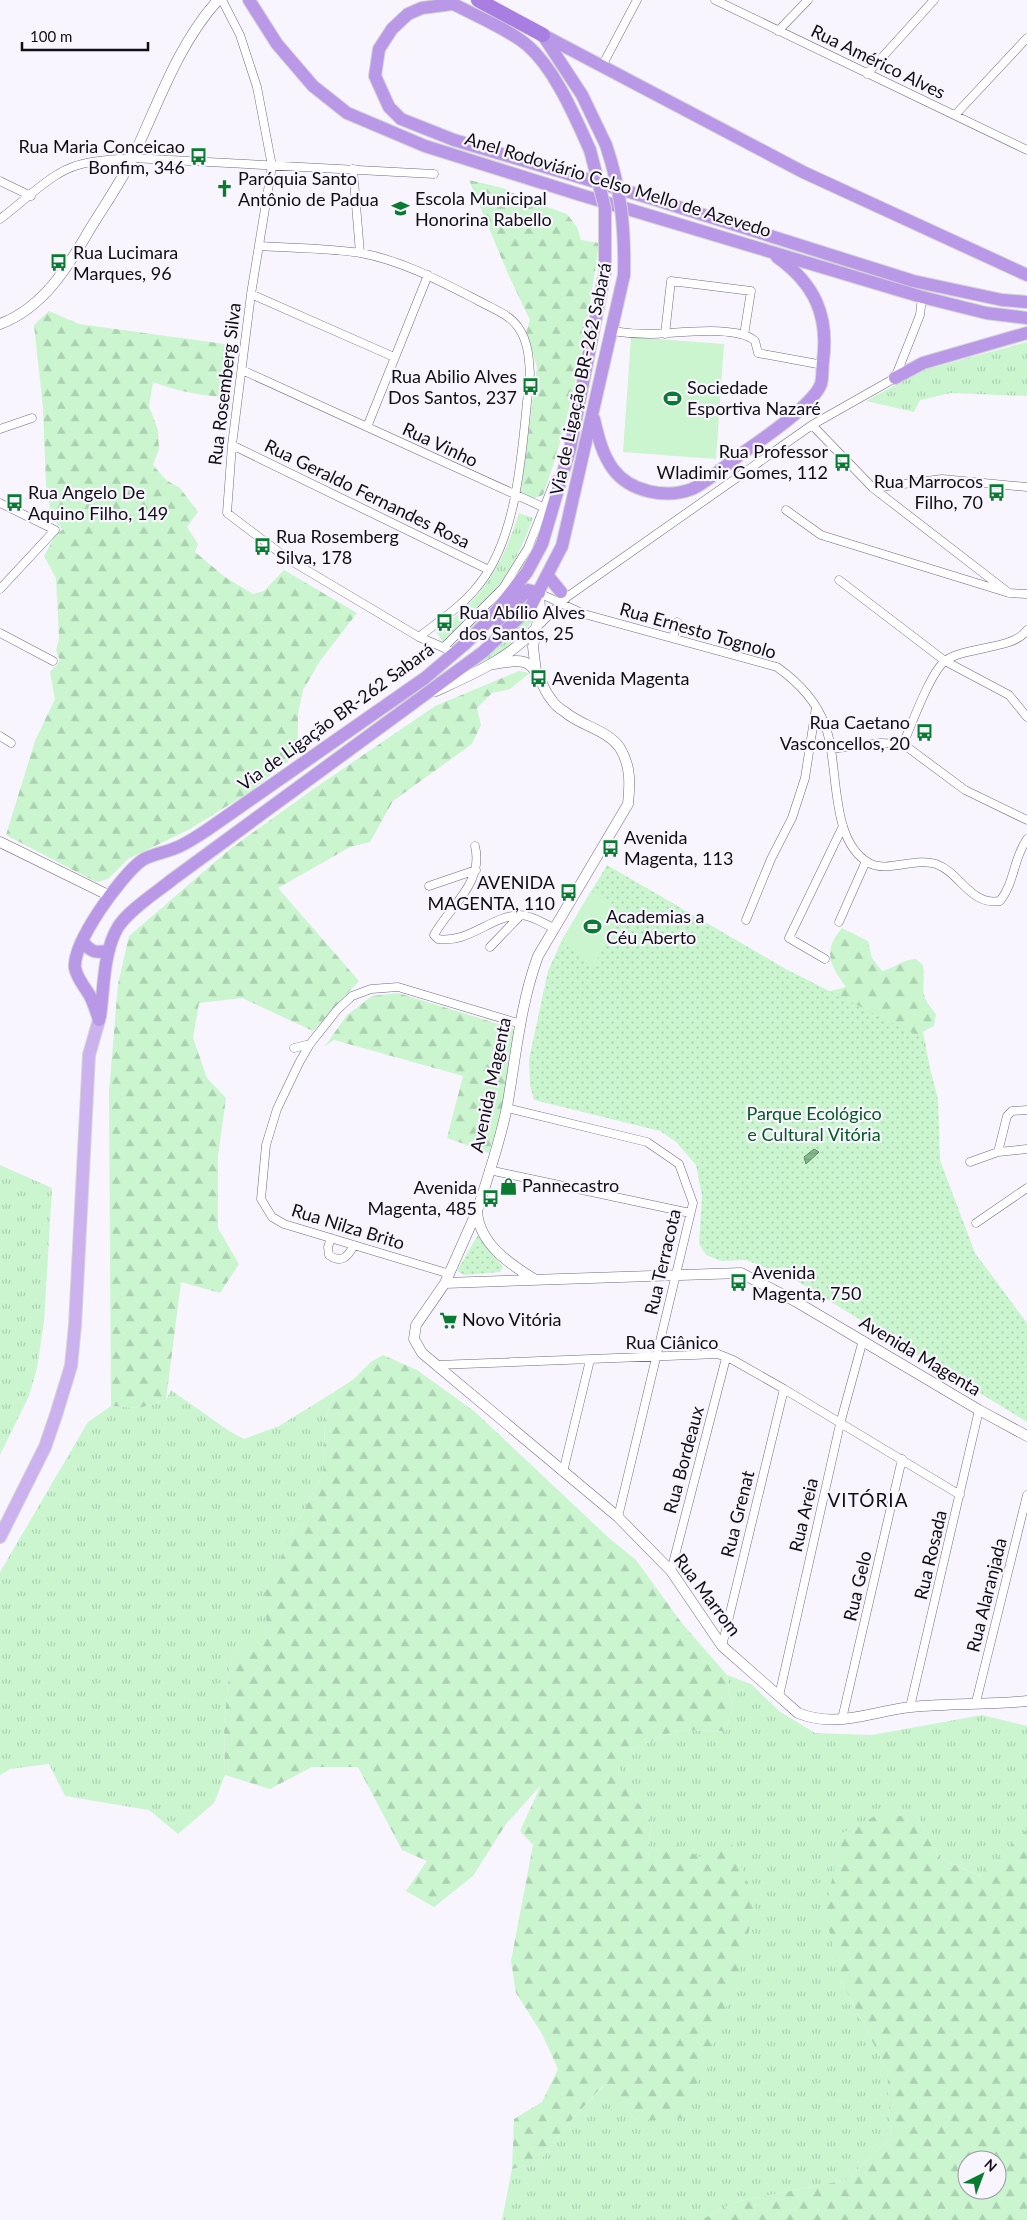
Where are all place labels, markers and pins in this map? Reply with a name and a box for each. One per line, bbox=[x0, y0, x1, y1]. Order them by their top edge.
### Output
place label: Rua Maria Conceicao Bonfim, 346 bbox=[19, 135, 185, 178]
bus stop icon: Rua Maria Conceicao Bonfim, 346 bbox=[189, 147, 209, 167]
place label: Paróquia Santo Antônio de Padua bbox=[238, 167, 379, 210]
church icon: Paróquia Santo Antônio de Padua bbox=[214, 179, 234, 199]
place label: Escola Municipal Honorina Rabello bbox=[415, 187, 552, 230]
school or university icon: Escola Municipal Honorina Rabello bbox=[391, 199, 411, 219]
place label: Rua Lucimara Marques, 96 bbox=[73, 241, 178, 284]
bus stop icon: Rua Lucimara Marques, 96 bbox=[49, 253, 69, 273]
place label: Rua Abilio Alves Dos Santos, 237 bbox=[388, 365, 517, 408]
place label: Sociedade Esportiva Nazaré bbox=[687, 376, 821, 419]
bus stop icon: Rua Abilio Alves Dos Santos, 237 bbox=[521, 377, 541, 397]
sports icon: Sociedade Esportiva Nazaré bbox=[663, 388, 683, 408]
place label: Rua Professor Wladimir Gomes, 112 bbox=[657, 440, 828, 483]
bus stop icon: Rua Professor Wladimir Gomes, 112 bbox=[832, 452, 852, 472]
place label: Rua Marrocos Filho, 70 bbox=[874, 470, 983, 513]
place label: Rua Angelo De Aquino Filho, 149 bbox=[28, 481, 168, 524]
bus stop icon: Rua Marrocos Filho, 70 bbox=[987, 482, 1007, 502]
bus stop icon: Rua Angelo De Aquino Filho, 149 bbox=[4, 493, 24, 513]
place label: Rua Rosemberg Silva, 178 bbox=[276, 525, 399, 568]
bus stop icon: Rua Rosemberg Silva, 178 bbox=[252, 537, 272, 557]
place label: Rua Abílio Alves dos Santos, 25 bbox=[459, 601, 585, 644]
bus stop icon: Rua Abílio Alves dos Santos, 25 bbox=[435, 613, 455, 633]
place label: Avenida Magenta bbox=[552, 667, 689, 689]
bus stop icon: Avenida Magenta bbox=[528, 669, 548, 689]
place label: Rua Caetano Vasconcellos, 20 bbox=[780, 711, 910, 754]
bus stop icon: Rua Caetano Vasconcellos, 20 bbox=[914, 723, 934, 743]
place label: Avenida Magenta, 113 bbox=[624, 826, 733, 869]
bus stop icon: Avenida Magenta, 113 bbox=[600, 838, 620, 858]
place label: AVENIDA MAGENTA, 110 bbox=[428, 871, 556, 914]
bus stop icon: AVENIDA MAGENTA, 110 bbox=[559, 883, 579, 903]
place label: Academias a Céu Aberto bbox=[606, 905, 705, 948]
sports icon: Academias a Céu Aberto bbox=[582, 917, 602, 937]
place label: Pannecastro bbox=[522, 1174, 619, 1196]
place label: Avenida Magenta, 485 bbox=[368, 1176, 477, 1219]
shop icon: Pannecastro bbox=[498, 1176, 518, 1196]
bus stop icon: Avenida Magenta, 485 bbox=[481, 1188, 501, 1208]
place label: Avenida Magenta, 750 bbox=[752, 1261, 861, 1304]
bus stop icon: Avenida Magenta, 750 bbox=[728, 1273, 748, 1293]
place label: Novo Vitória bbox=[462, 1308, 562, 1330]
supermarket icon: Novo Vitória bbox=[438, 1310, 458, 1330]

